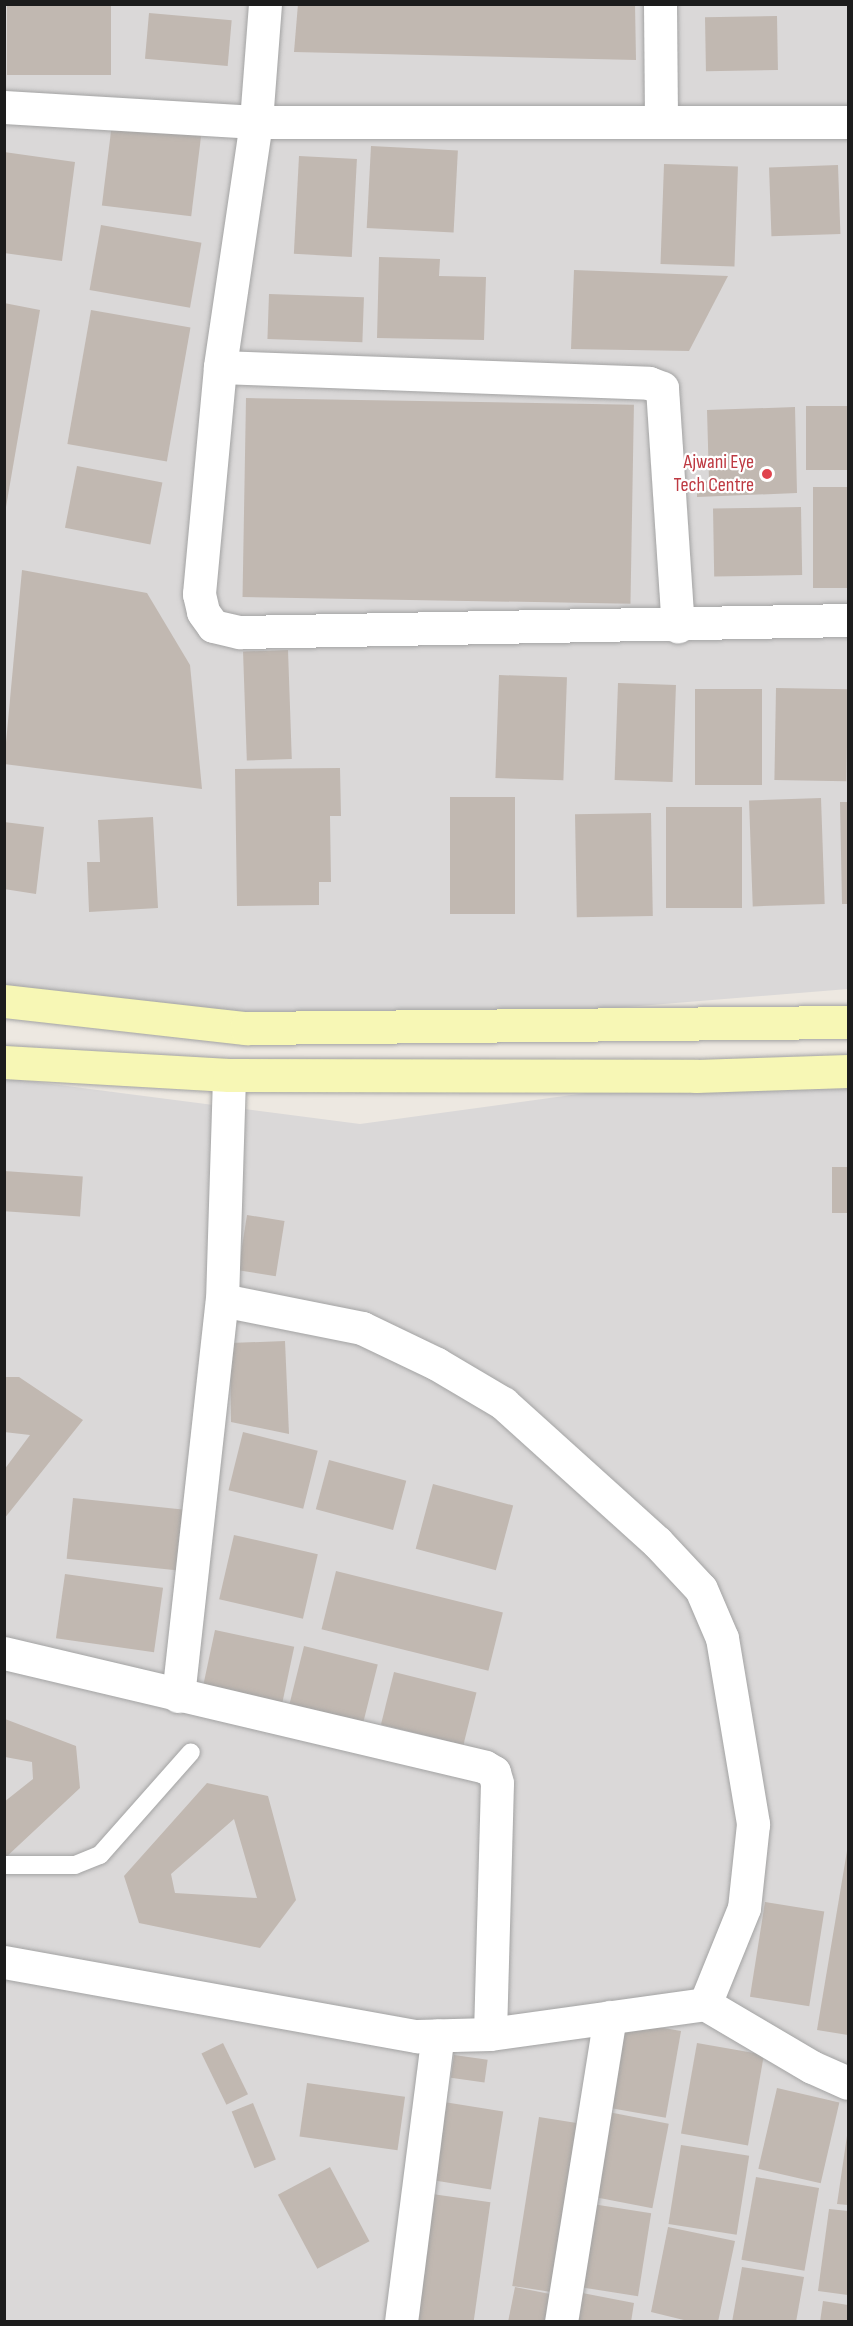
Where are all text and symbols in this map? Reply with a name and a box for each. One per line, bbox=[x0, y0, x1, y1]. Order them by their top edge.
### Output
place label: Ajwani Eye Tech Centre bbox=[674, 450, 754, 497]
marker: Ajwani Eye Tech Centre bbox=[758, 465, 776, 483]

